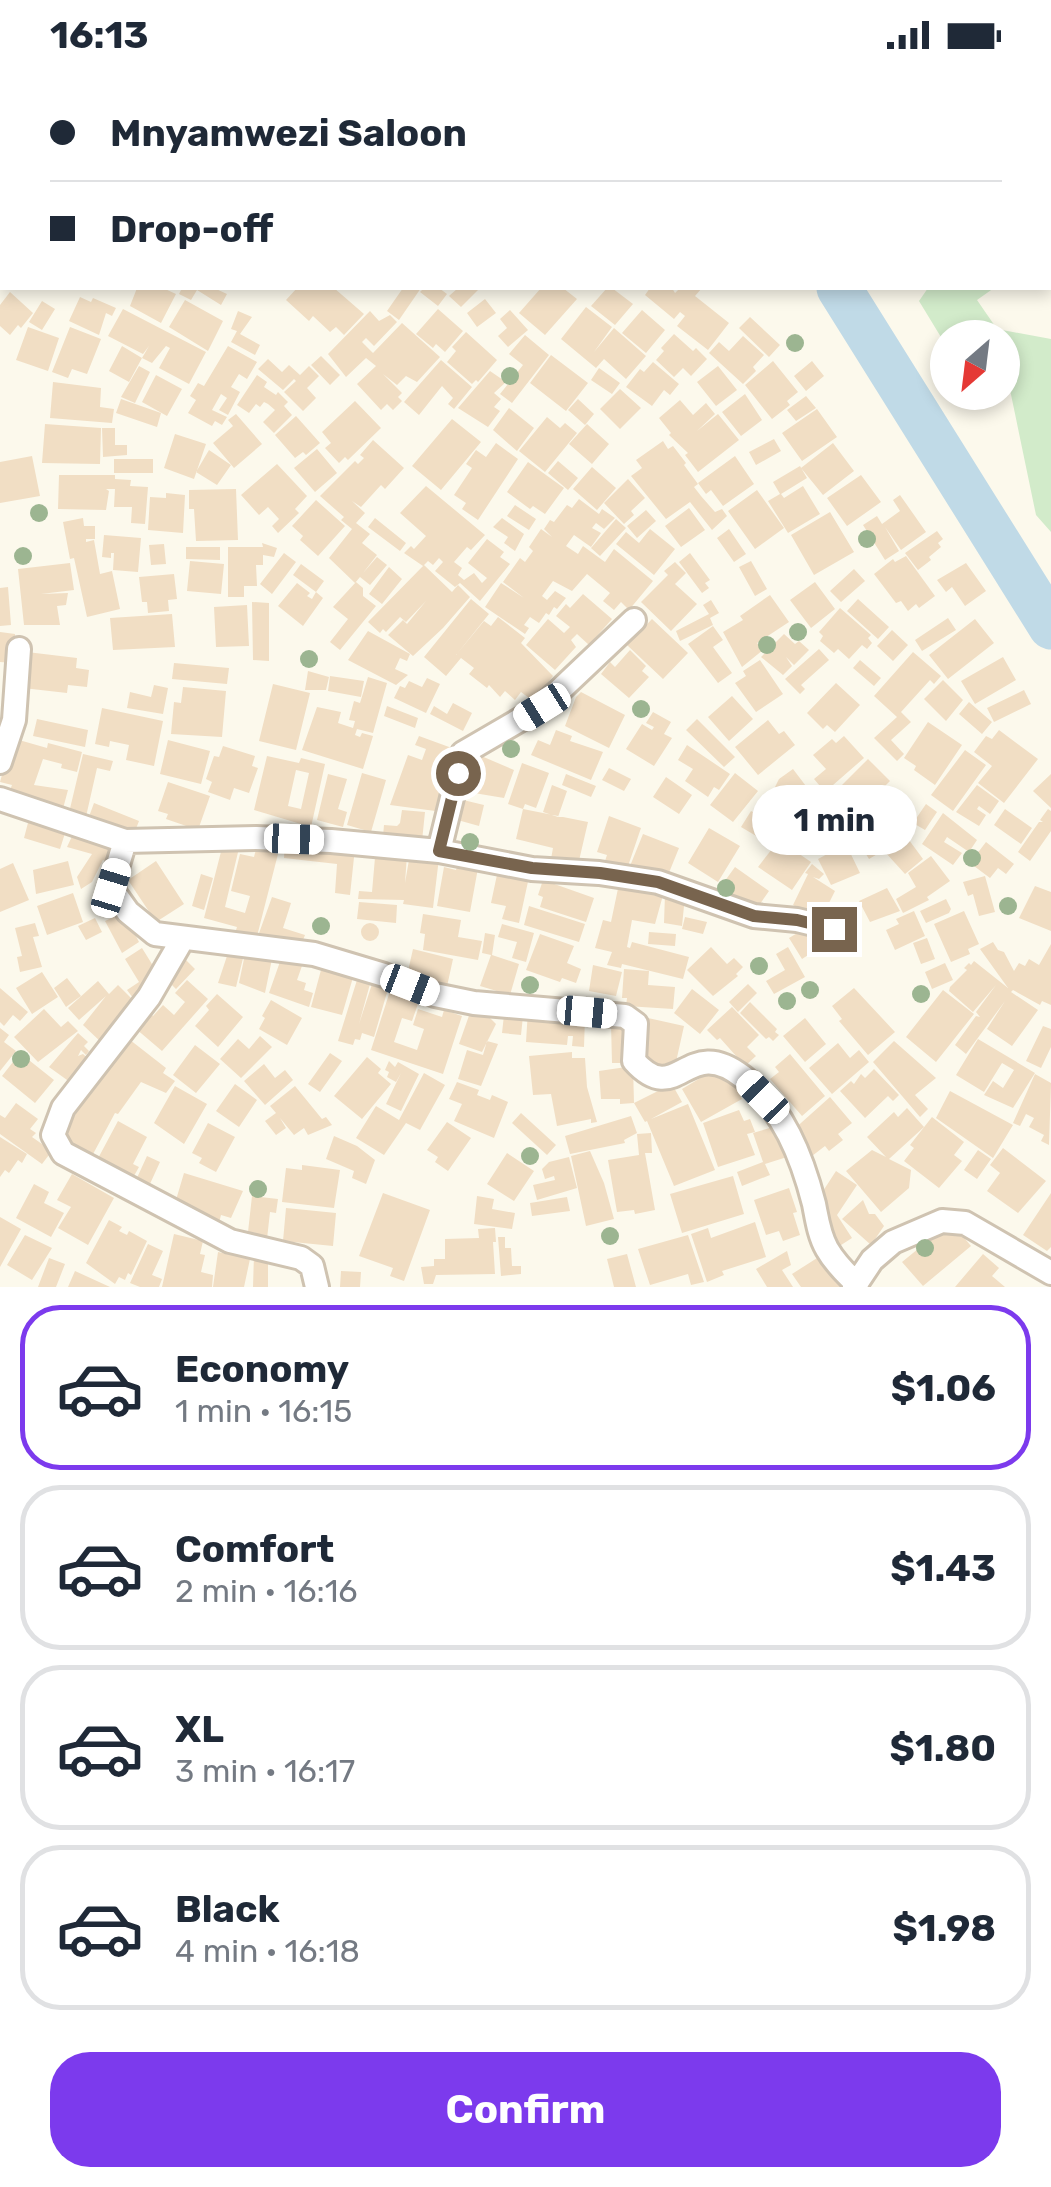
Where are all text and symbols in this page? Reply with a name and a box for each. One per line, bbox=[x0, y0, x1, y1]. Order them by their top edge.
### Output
text: 16:13 bbox=[50, 12, 149, 58]
text: Mnyamwezi Saloon bbox=[110, 110, 467, 156]
text: Drop-off bbox=[110, 206, 273, 252]
north arrow bbox=[930, 320, 1020, 410]
map controls bbox=[930, 320, 1020, 410]
car bbox=[509, 678, 575, 736]
route start bbox=[436, 751, 481, 796]
callout: 1 min bbox=[752, 784, 916, 854]
text: 1 min bbox=[794, 801, 875, 839]
car bbox=[263, 823, 325, 855]
car bbox=[88, 855, 134, 921]
route end bbox=[812, 907, 857, 952]
car bbox=[377, 960, 443, 1010]
car bbox=[556, 994, 618, 1030]
car bbox=[731, 1065, 795, 1129]
icon: car bbox=[55, 1343, 145, 1433]
text: Economy bbox=[175, 1346, 349, 1392]
text: $1.06 bbox=[891, 1365, 996, 1411]
text: 1 min · 16:15 bbox=[175, 1392, 352, 1430]
icon: car bbox=[55, 1523, 145, 1613]
text: Comfort bbox=[175, 1526, 334, 1572]
text: $1.43 bbox=[890, 1545, 996, 1591]
text: 2 min · 16:16 bbox=[175, 1572, 358, 1610]
icon: car bbox=[55, 1703, 145, 1793]
text: XL bbox=[175, 1706, 224, 1752]
text: $1.80 bbox=[890, 1725, 996, 1771]
text: 3 min · 16:17 bbox=[175, 1752, 355, 1790]
icon: car bbox=[55, 1883, 145, 1973]
text: Black bbox=[175, 1886, 280, 1932]
text: $1.98 bbox=[892, 1905, 996, 1951]
text: 4 min · 16:18 bbox=[175, 1932, 360, 1970]
button: Confirm bbox=[50, 2052, 1001, 2167]

